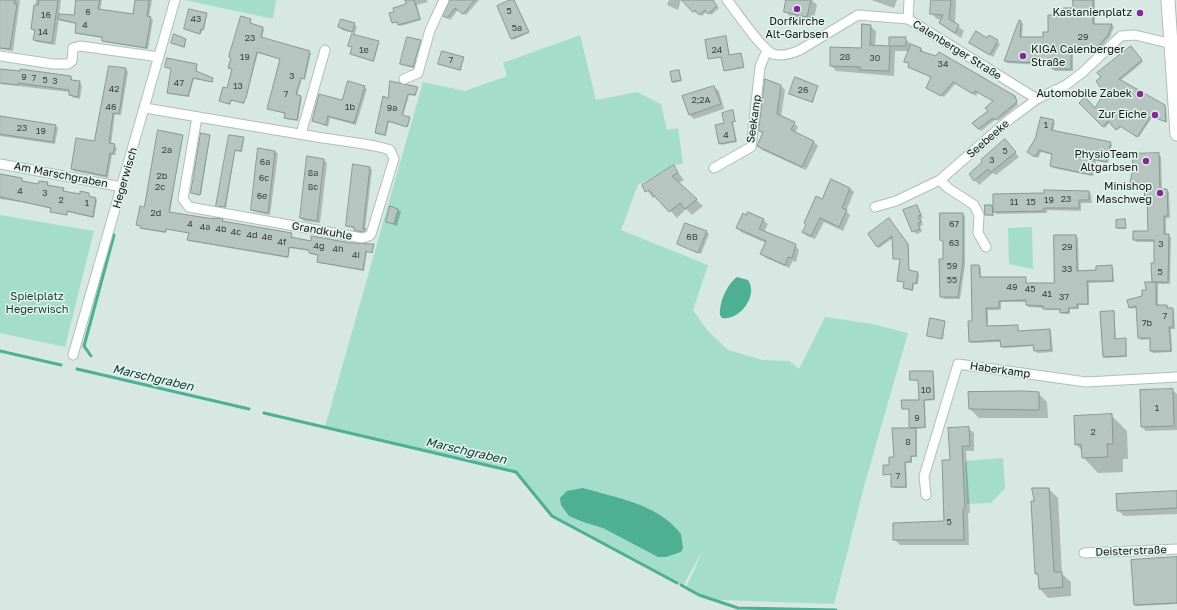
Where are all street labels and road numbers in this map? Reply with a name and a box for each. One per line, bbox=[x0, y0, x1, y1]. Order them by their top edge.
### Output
street label: Calenberger Straße bbox=[910, 17, 1004, 83]
street label: Seekamp bbox=[744, 94, 764, 144]
street label: Seebeeke bbox=[964, 117, 1012, 161]
street label: Hegerwisch bbox=[110, 146, 140, 210]
street label: Am Marschgraben bbox=[13, 159, 109, 191]
street label: Grandkuhle bbox=[291, 219, 353, 243]
street label: Haberkamp bbox=[969, 359, 1031, 381]
street label: Deisterstraße bbox=[1095, 543, 1167, 559]

